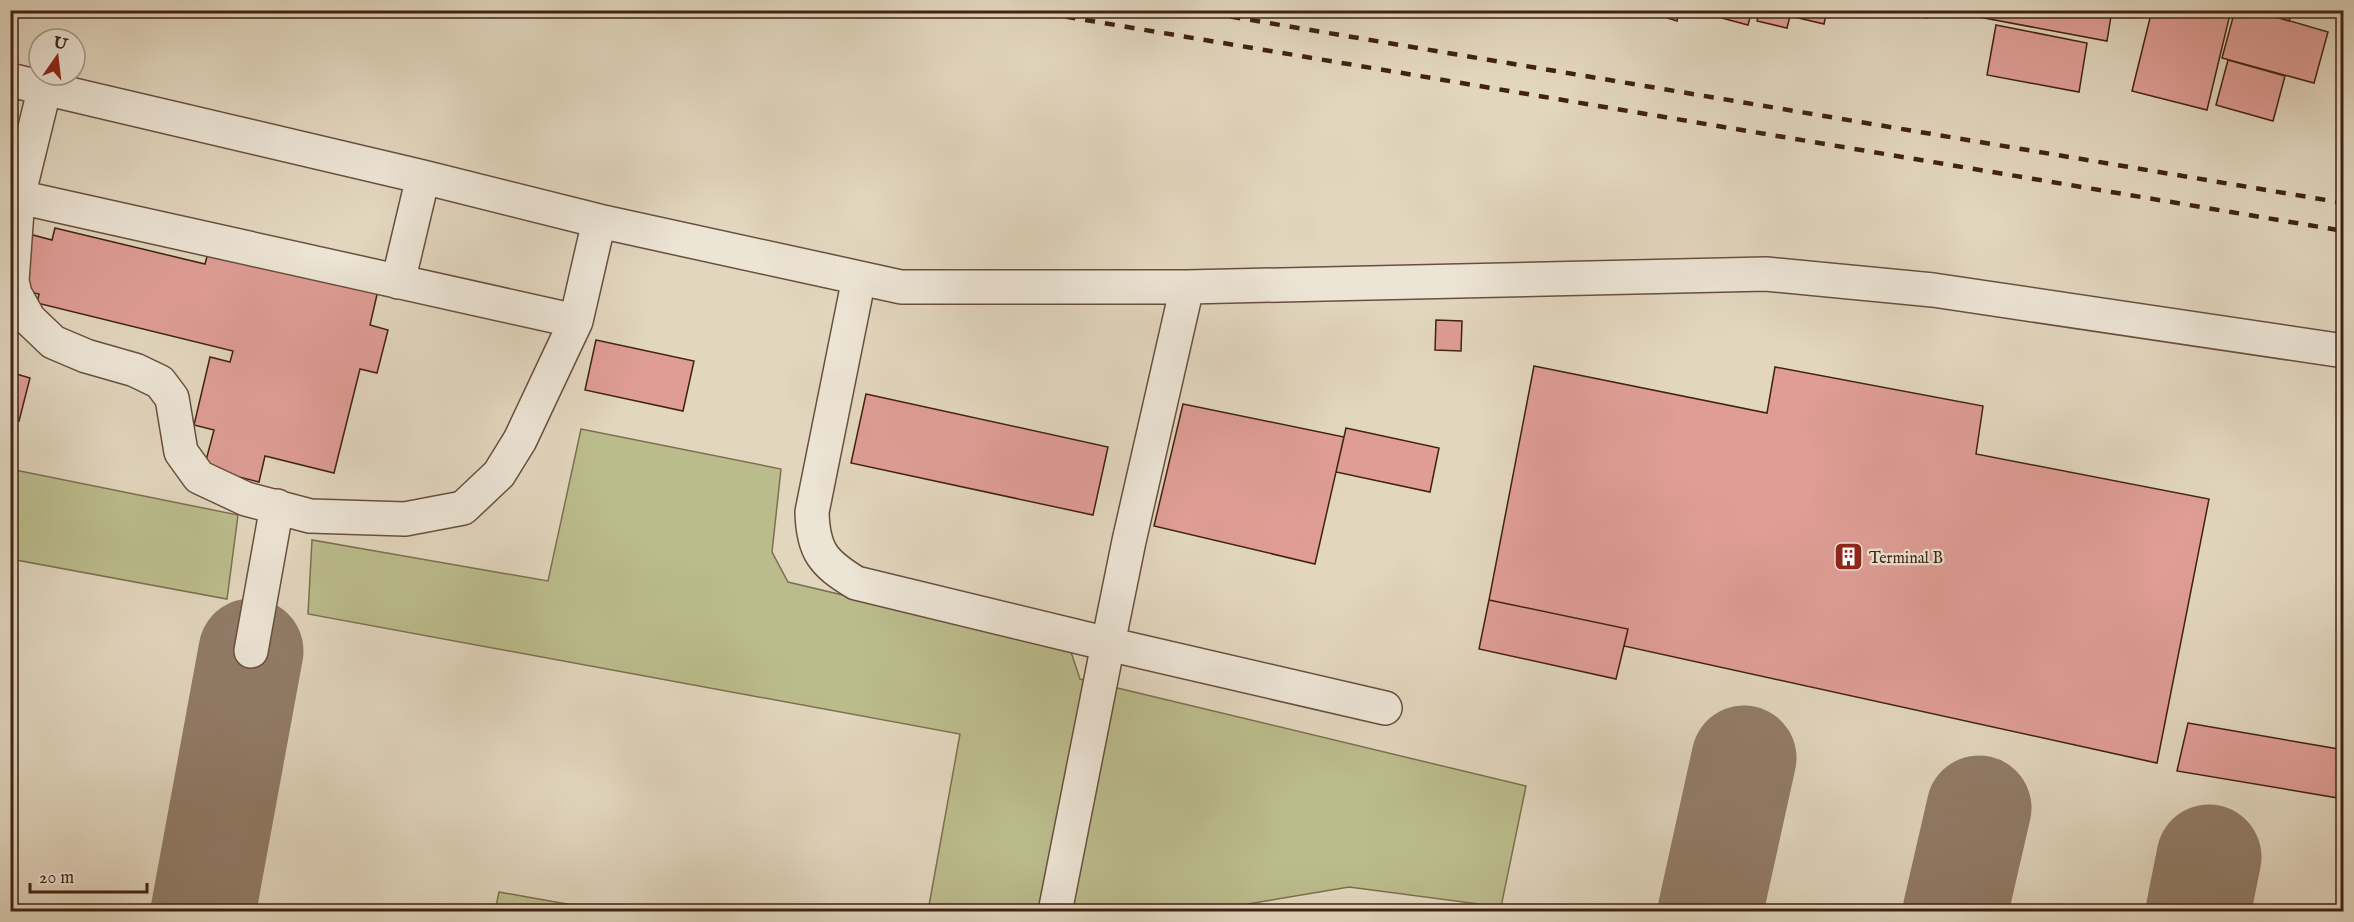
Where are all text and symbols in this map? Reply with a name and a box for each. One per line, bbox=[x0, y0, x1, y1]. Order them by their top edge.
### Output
north arrow bbox=[27, 27, 87, 87]
text: U bbox=[50, 33, 70, 56]
building icon: Terminal B bbox=[1832, 541, 1864, 573]
place label: Terminal B bbox=[1869, 549, 1943, 569]
scale bar bbox=[30, 856, 147, 894]
text: 20 m bbox=[39, 867, 74, 890]

